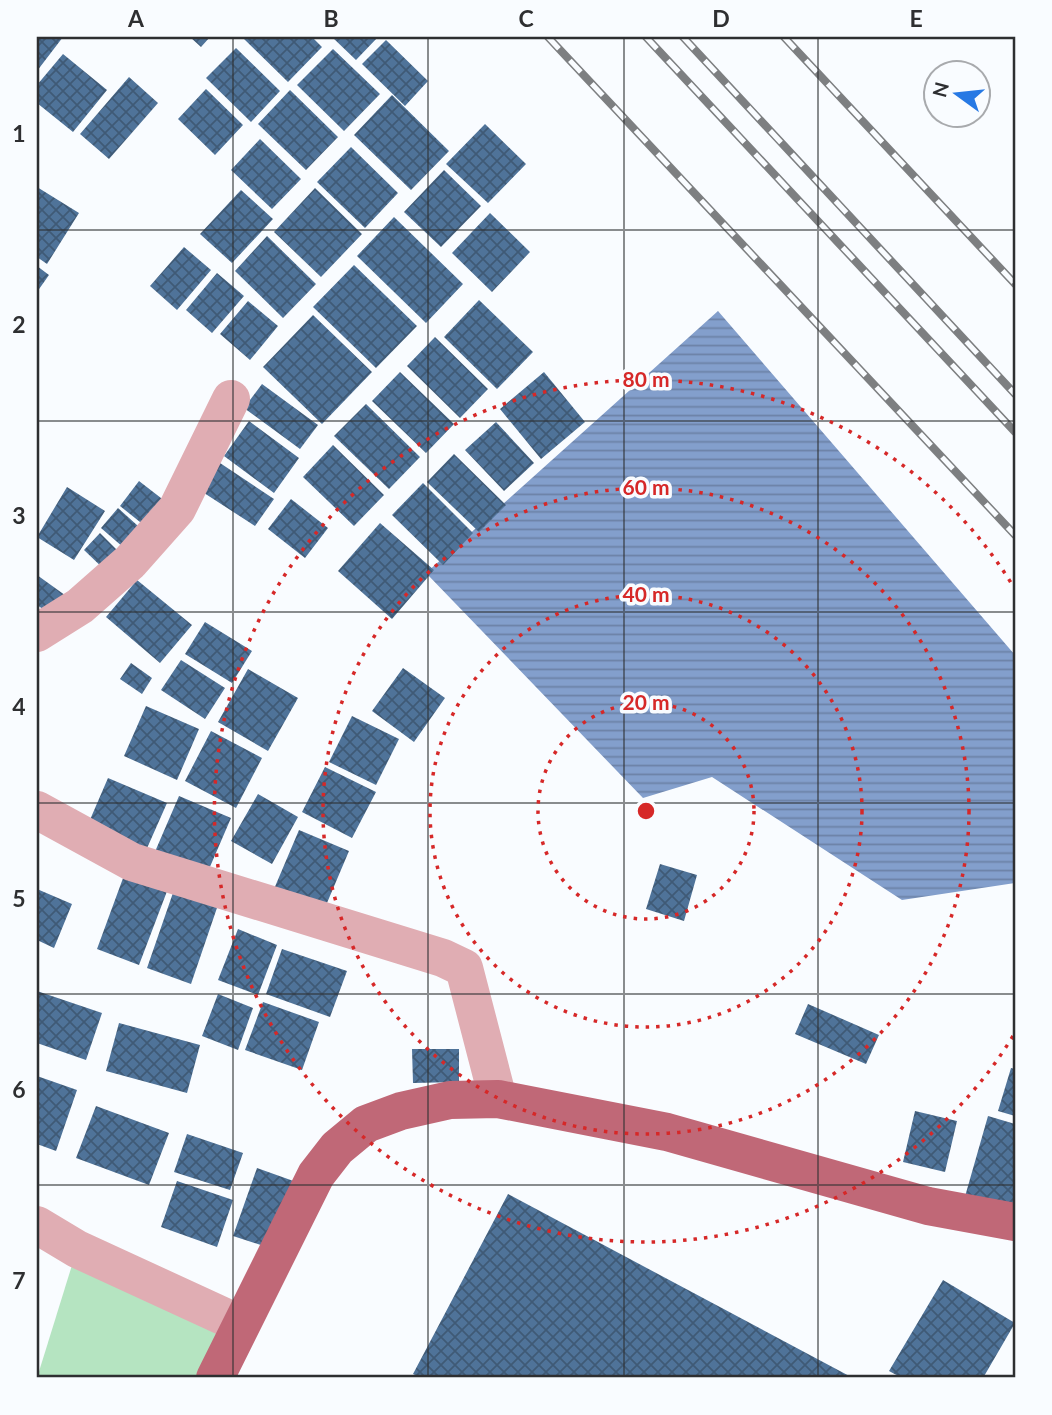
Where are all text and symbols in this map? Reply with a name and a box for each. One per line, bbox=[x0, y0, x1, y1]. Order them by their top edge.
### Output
text: A bbox=[127, 4, 145, 32]
text: B bbox=[323, 4, 339, 32]
text: C bbox=[518, 4, 534, 32]
text: D bbox=[712, 4, 730, 32]
text: E bbox=[909, 4, 923, 32]
north arrow bbox=[922, 60, 992, 130]
text: N bbox=[927, 79, 953, 100]
text: 1 bbox=[12, 119, 26, 147]
text: 2 bbox=[12, 310, 26, 338]
text: 80 m bbox=[622, 366, 670, 391]
text: 60 m bbox=[622, 474, 670, 499]
text: 3 bbox=[12, 501, 26, 529]
text: 40 m bbox=[622, 581, 670, 606]
text: 20 m bbox=[622, 689, 670, 714]
text: 4 bbox=[12, 692, 26, 720]
centre of rings bbox=[634, 799, 658, 823]
text: 5 bbox=[12, 884, 26, 912]
text: 6 bbox=[12, 1075, 26, 1103]
text: 7 bbox=[12, 1266, 26, 1294]

